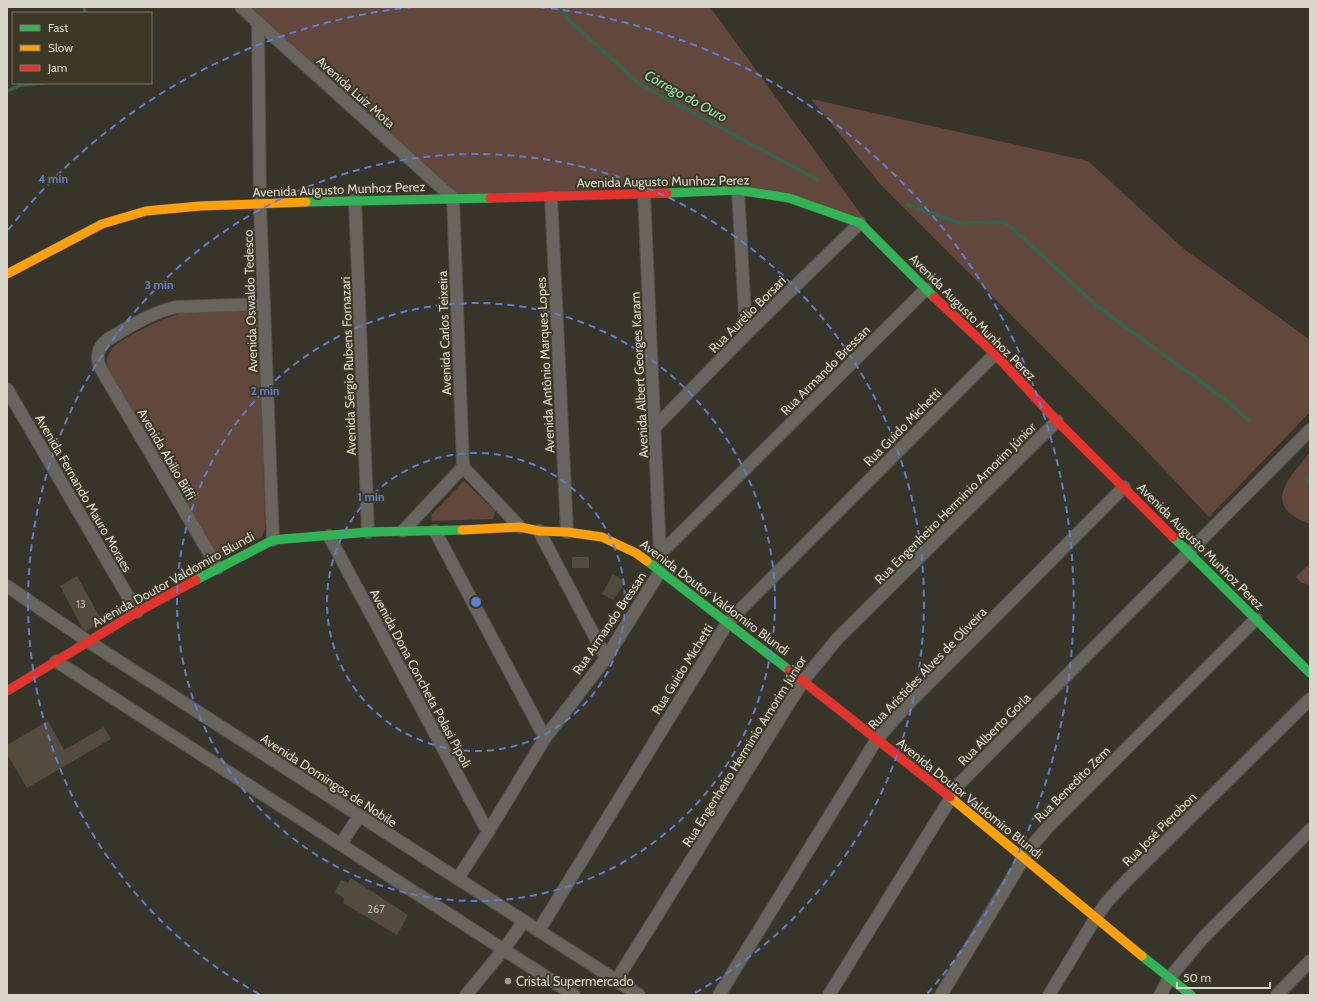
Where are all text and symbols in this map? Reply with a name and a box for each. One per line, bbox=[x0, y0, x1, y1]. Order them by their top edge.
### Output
legend bbox=[12, 12, 152, 84]
text: Fast bbox=[48, 20, 68, 35]
text: Slow bbox=[48, 40, 73, 55]
street label: Avenida Luiz Mota bbox=[313, 53, 399, 132]
text: Jam bbox=[47, 60, 67, 75]
water label: Córrego do Ouro bbox=[642, 66, 730, 126]
text: 4 min bbox=[38, 171, 68, 186]
street label: Avenida Augusto Munhoz Perez bbox=[576, 171, 750, 191]
street label: Avenida Augusto Munhoz Perez bbox=[252, 178, 426, 200]
street label: Avenida Oswaldo Tedesco bbox=[240, 229, 260, 373]
street label: Avenida Augusto Munhoz Perez bbox=[906, 250, 1040, 384]
street label: Avenida Carlos Teixeira bbox=[434, 270, 454, 396]
street label: Rua Aurélio Borsari bbox=[705, 272, 789, 356]
street label: Avenida Sérgio Rubens Fornazari bbox=[337, 276, 359, 456]
street label: Avenida Antônio Marques Lopes bbox=[532, 276, 558, 453]
text: 3 min bbox=[144, 277, 174, 292]
street label: Avenida Albert Georges Karam bbox=[627, 292, 651, 458]
street label: Rua Armando Bressan bbox=[777, 322, 873, 418]
text: 2 min bbox=[251, 383, 279, 398]
street label: Rua Guido Michetti bbox=[860, 385, 944, 469]
street label: Avenida Abilio Biffi bbox=[134, 406, 200, 502]
street label: Avenida Fernando Mauro Moraes bbox=[32, 411, 136, 575]
street label: Rua Engenheiro Herminio Amorim Júnior bbox=[871, 418, 1040, 587]
street label: Avenida Augusto Munhoz Perez bbox=[1134, 479, 1268, 613]
text: 1 min bbox=[357, 489, 385, 504]
street label: Avenida Doutor Valdomiro Blundi bbox=[89, 528, 257, 630]
street label: Avenida Doutor Valdomiro Blundi bbox=[637, 536, 793, 658]
street label: Rua Armando Bressan bbox=[569, 569, 649, 677]
street label: Avenida Dona Concheta Polasi Pipoli bbox=[367, 586, 475, 770]
centre of rings bbox=[469, 595, 483, 609]
house number: 13 bbox=[76, 597, 86, 611]
street label: Rua Aristides Alves de Oliveira bbox=[864, 603, 990, 732]
street label: Rua Guido Michetti bbox=[648, 621, 716, 717]
street label: Rua Engenheiro Herminio Amorim Júnior bbox=[678, 652, 810, 849]
street label: Rua Alberto Gorla bbox=[954, 689, 1034, 769]
street label: Avenida Domingos de Nobile bbox=[258, 730, 400, 830]
street label: Avenida Doutor Valdomiro Blundi bbox=[894, 734, 1046, 862]
street label: Rua Benedito Zem bbox=[1031, 743, 1113, 825]
street label: Rua José Pierobon bbox=[1119, 789, 1199, 869]
house number: 267 bbox=[367, 902, 385, 916]
scale bar bbox=[1177, 964, 1270, 990]
text: 50 m bbox=[1183, 970, 1211, 985]
place label: Cristal Supermercado bbox=[516, 973, 634, 989]
marker: Cristal Supermercado bbox=[503, 976, 513, 986]

